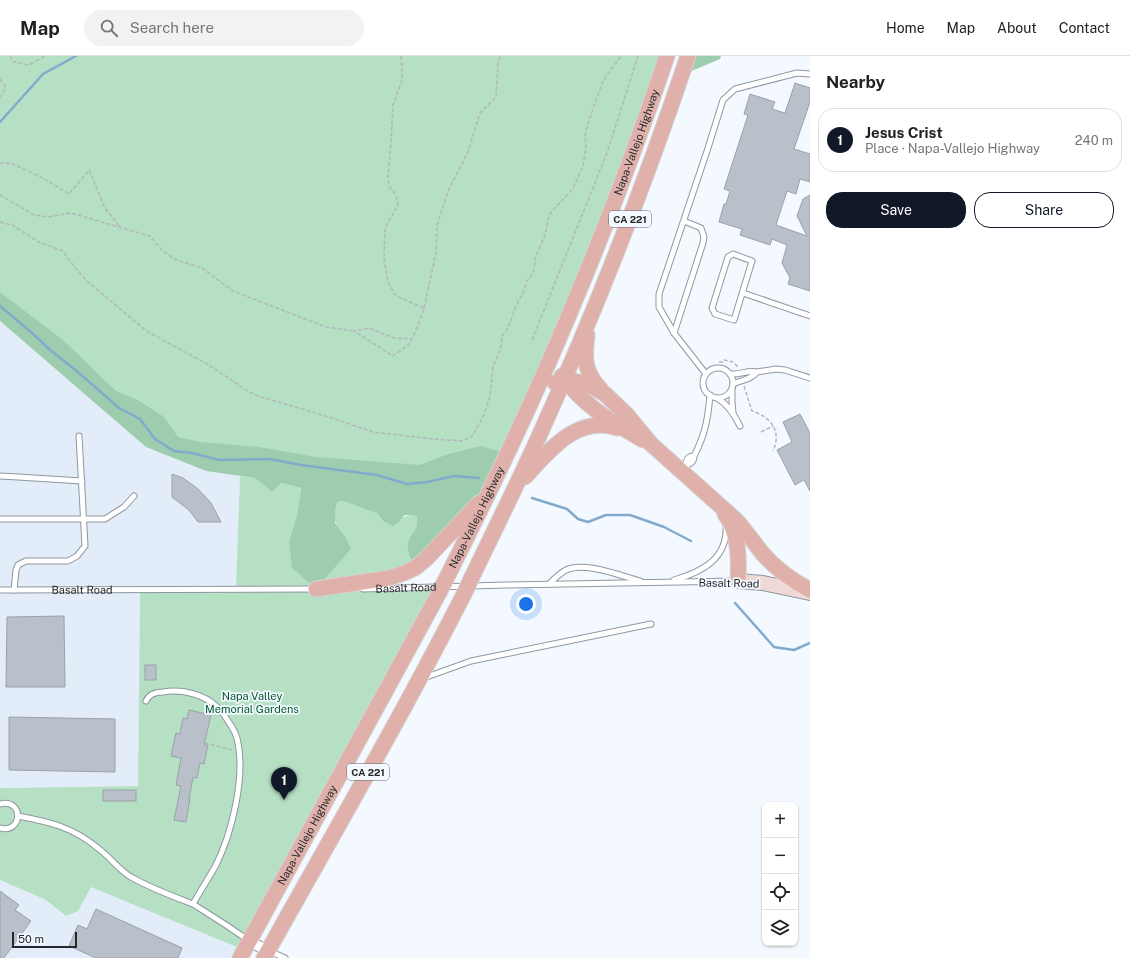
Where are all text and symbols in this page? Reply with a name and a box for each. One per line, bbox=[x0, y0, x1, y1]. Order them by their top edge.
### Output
search box bbox=[84, 10, 364, 46]
text: Map bbox=[20, 17, 60, 39]
icon: search bbox=[98, 17, 120, 39]
text: Search here bbox=[130, 19, 214, 36]
text: Home bbox=[886, 20, 925, 36]
text: Map bbox=[947, 20, 975, 36]
text: About bbox=[997, 20, 1037, 36]
text: Contact bbox=[1059, 20, 1110, 36]
text: Nearby bbox=[826, 72, 885, 92]
street label: Napa-Vallejo Highway bbox=[612, 88, 661, 197]
text: Jesus Crist bbox=[865, 124, 943, 141]
text: 1 bbox=[837, 133, 843, 148]
text: 240 m bbox=[1075, 133, 1113, 148]
text: Place · Napa-Vallejo Highway bbox=[865, 141, 1040, 156]
button: Save bbox=[826, 192, 966, 228]
button: Share bbox=[974, 192, 1114, 228]
road number: CA 221 bbox=[609, 211, 651, 227]
street label: Napa-Vallejo Highway bbox=[446, 464, 506, 570]
street label: Basalt Road bbox=[698, 576, 760, 590]
street label: Basalt Road bbox=[375, 581, 437, 595]
street label: Basalt Road bbox=[51, 584, 113, 596]
your location bbox=[516, 594, 536, 614]
park label: Napa Valley Memorial Gardens bbox=[205, 690, 299, 715]
road number: CA 221 bbox=[347, 764, 389, 780]
pin: 1 bbox=[271, 767, 297, 800]
street label: Napa-Vallejo Highway bbox=[275, 783, 339, 887]
map controls bbox=[762, 802, 798, 946]
button: + bbox=[762, 802, 798, 838]
button: − bbox=[762, 838, 798, 874]
button: locate bbox=[762, 874, 798, 910]
button: layers bbox=[762, 910, 798, 946]
scale bar bbox=[12, 930, 77, 949]
text: 50 m bbox=[18, 933, 44, 945]

